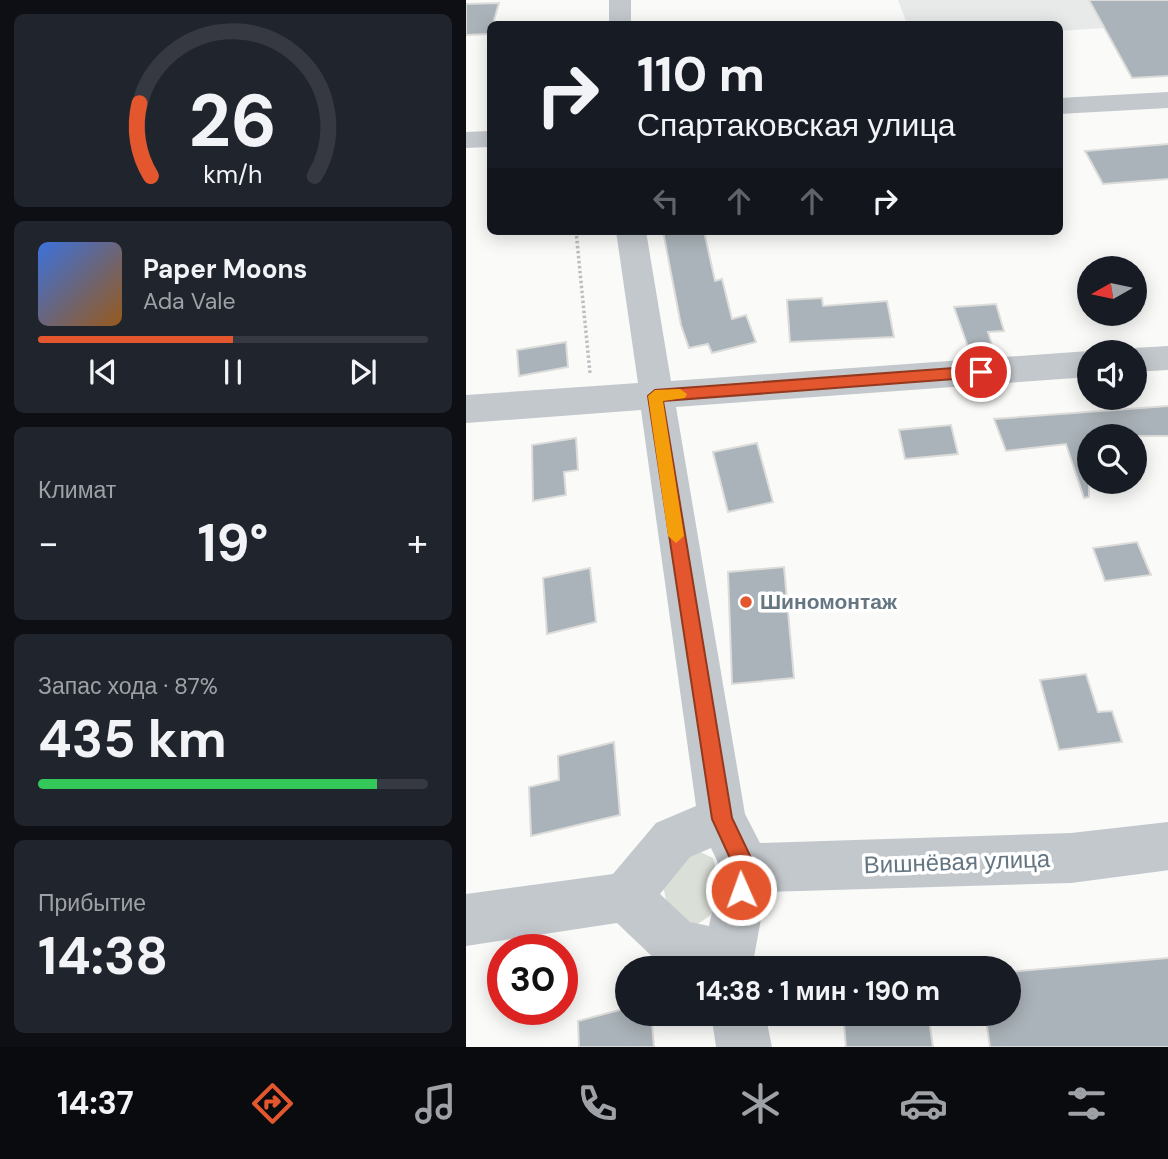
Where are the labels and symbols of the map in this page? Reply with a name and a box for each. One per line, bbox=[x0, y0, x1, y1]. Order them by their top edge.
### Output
north arrow bbox=[1077, 256, 1147, 326]
pin bbox=[951, 342, 1011, 402]
place label: Шиномонтаж bbox=[760, 588, 898, 616]
marker: Шиномонтаж bbox=[738, 594, 754, 610]
street label: Вишнёвая улица bbox=[863, 843, 1051, 880]
position arrow bbox=[704, 853, 778, 927]
speed limit sign: 30 bbox=[487, 934, 578, 1025]

